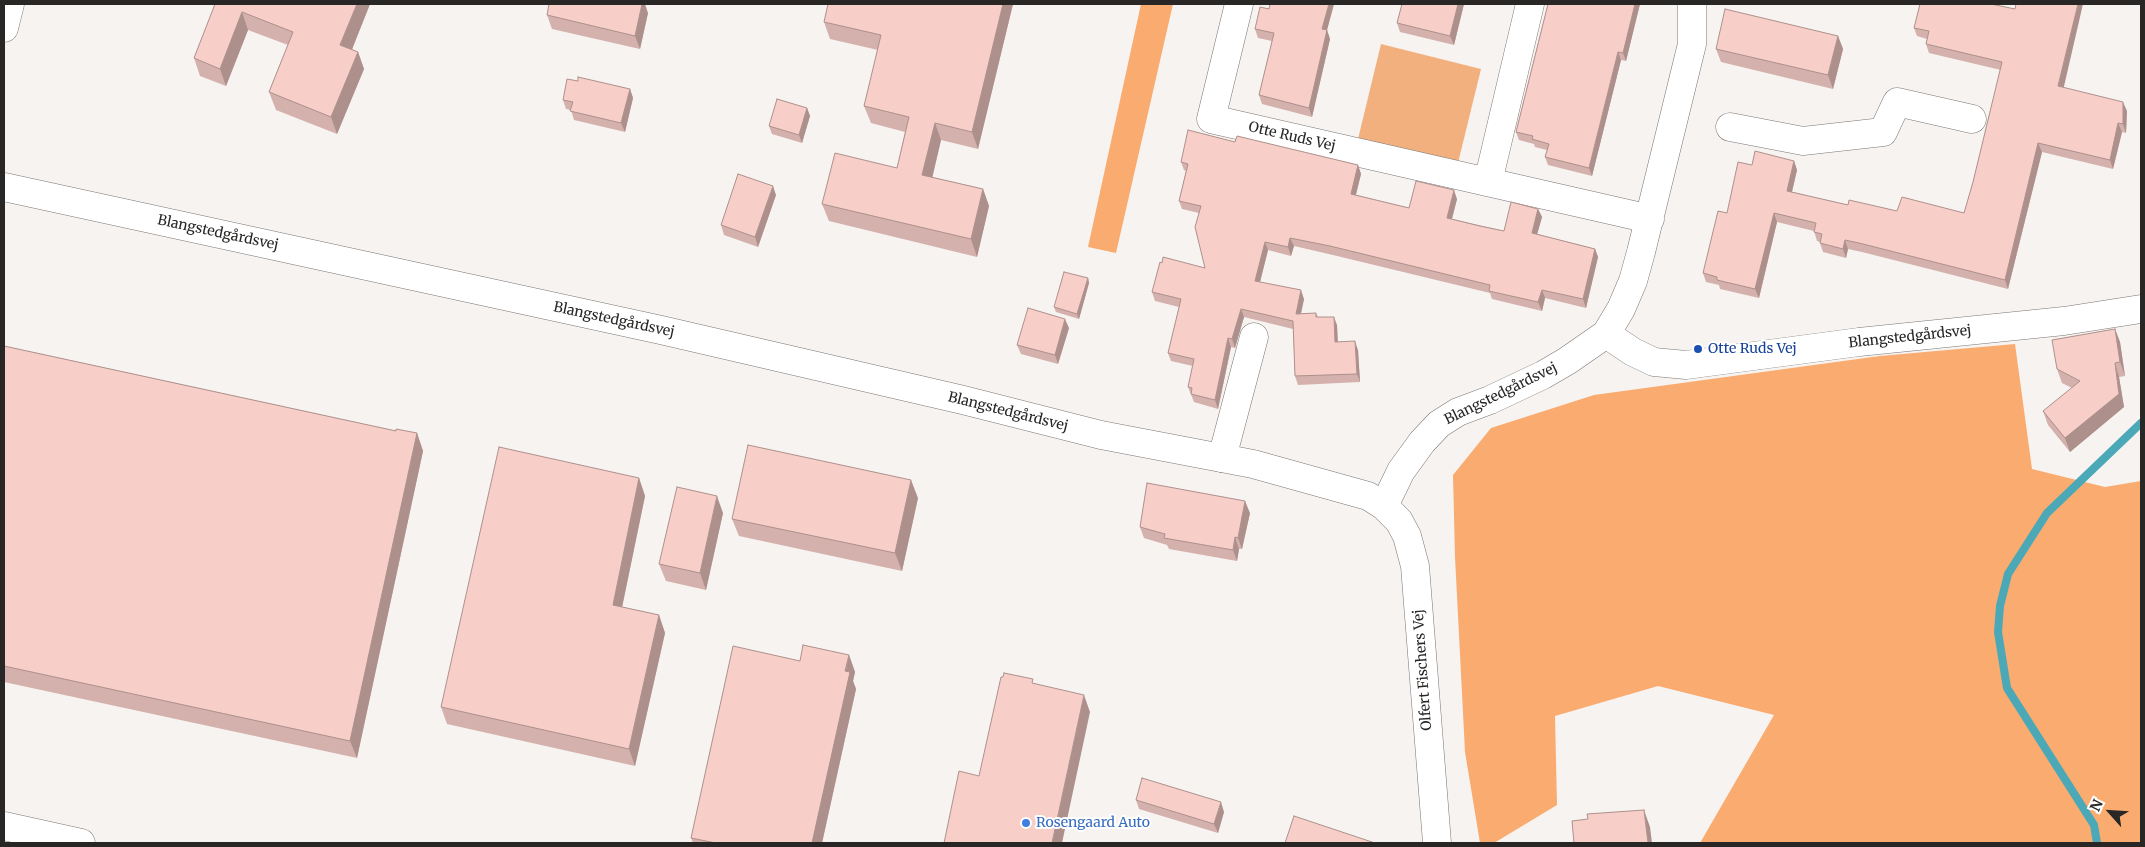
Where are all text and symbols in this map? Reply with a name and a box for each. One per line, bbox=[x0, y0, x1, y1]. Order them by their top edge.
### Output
street label: Otte Ruds Vej bbox=[1247, 119, 1337, 155]
street label: Blangstedgårdsvej bbox=[156, 212, 280, 254]
street label: Blangstedgårdsvej bbox=[552, 299, 676, 341]
street label: Blangstedgårdsvej bbox=[1848, 322, 1972, 352]
place label: Otte Ruds Vej bbox=[1708, 341, 1797, 357]
marker: Otte Ruds Vej bbox=[1692, 343, 1704, 355]
street label: Blangstedgårdsvej bbox=[1442, 359, 1560, 429]
street label: Blangstedgårdsvej bbox=[946, 389, 1070, 435]
street label: Olfert Fischers Vej bbox=[1410, 609, 1436, 731]
north arrow bbox=[2085, 787, 2135, 837]
text: N bbox=[2086, 797, 2107, 814]
place label: Rosengaard Auto bbox=[1036, 815, 1150, 831]
marker: Rosengaard Auto bbox=[1020, 817, 1032, 829]

